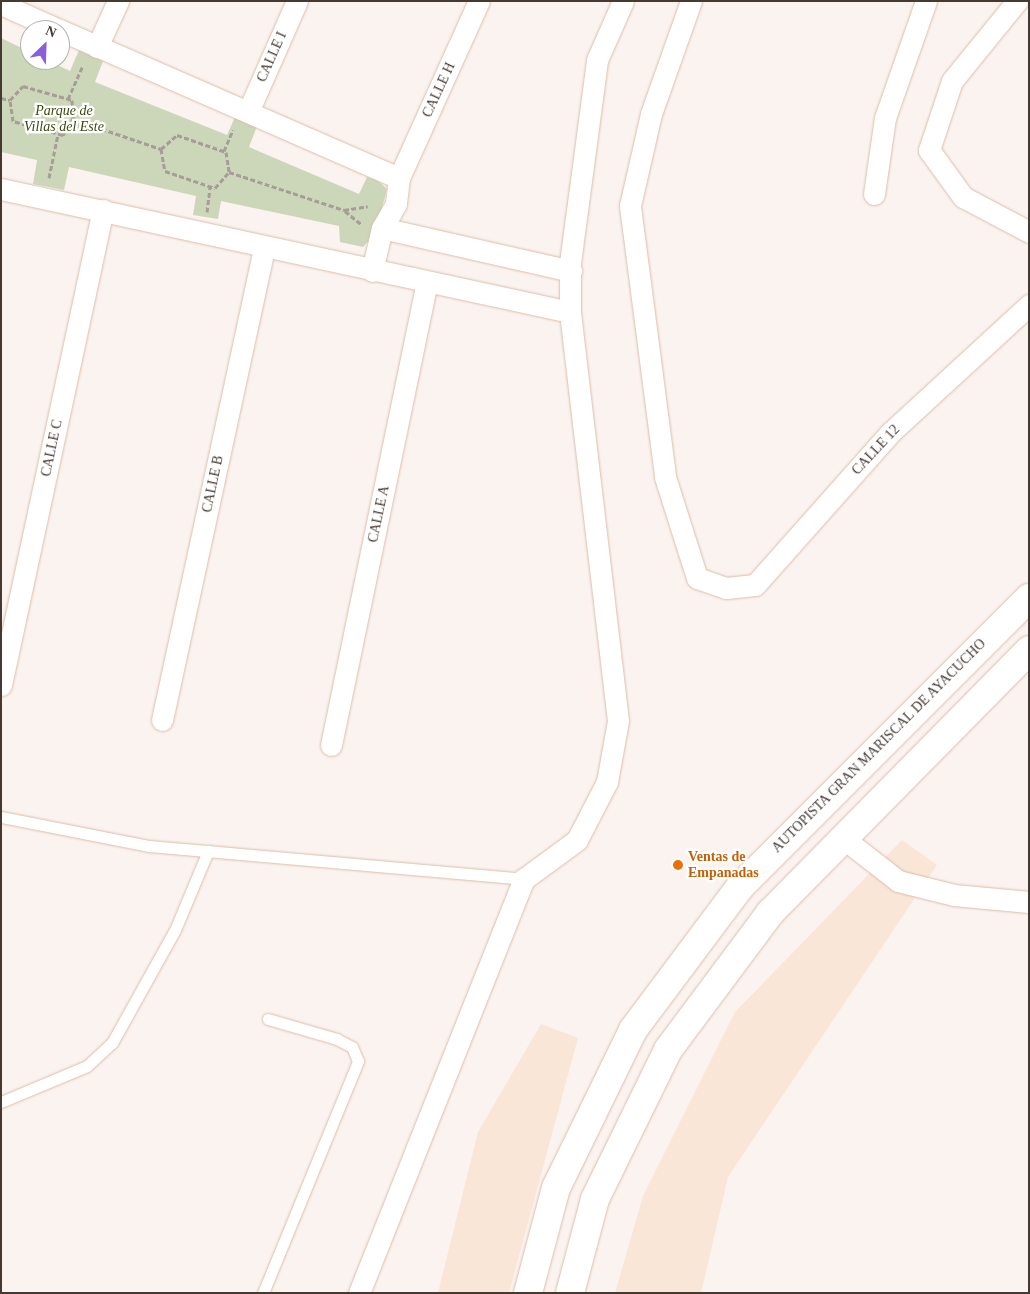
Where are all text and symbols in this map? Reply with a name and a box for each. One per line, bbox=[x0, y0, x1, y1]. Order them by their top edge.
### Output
north arrow bbox=[20, 20, 70, 70]
text: N bbox=[43, 23, 59, 41]
street label: CALLE I bbox=[253, 29, 291, 85]
street label: CALLE H bbox=[419, 60, 459, 120]
park label: Parque de Villas del Este bbox=[24, 103, 104, 136]
street label: CALLE C bbox=[38, 418, 66, 478]
street label: CALLE 12 bbox=[849, 421, 903, 479]
street label: CALLE B bbox=[199, 454, 227, 514]
street label: CALLE A bbox=[365, 484, 393, 544]
street label: AUTOPISTA GRAN MARISCAL DE AYACUCHO bbox=[768, 635, 990, 857]
place label: Ventas de Empanadas bbox=[688, 849, 759, 882]
marker: Ventas de Empanadas bbox=[672, 859, 684, 871]

